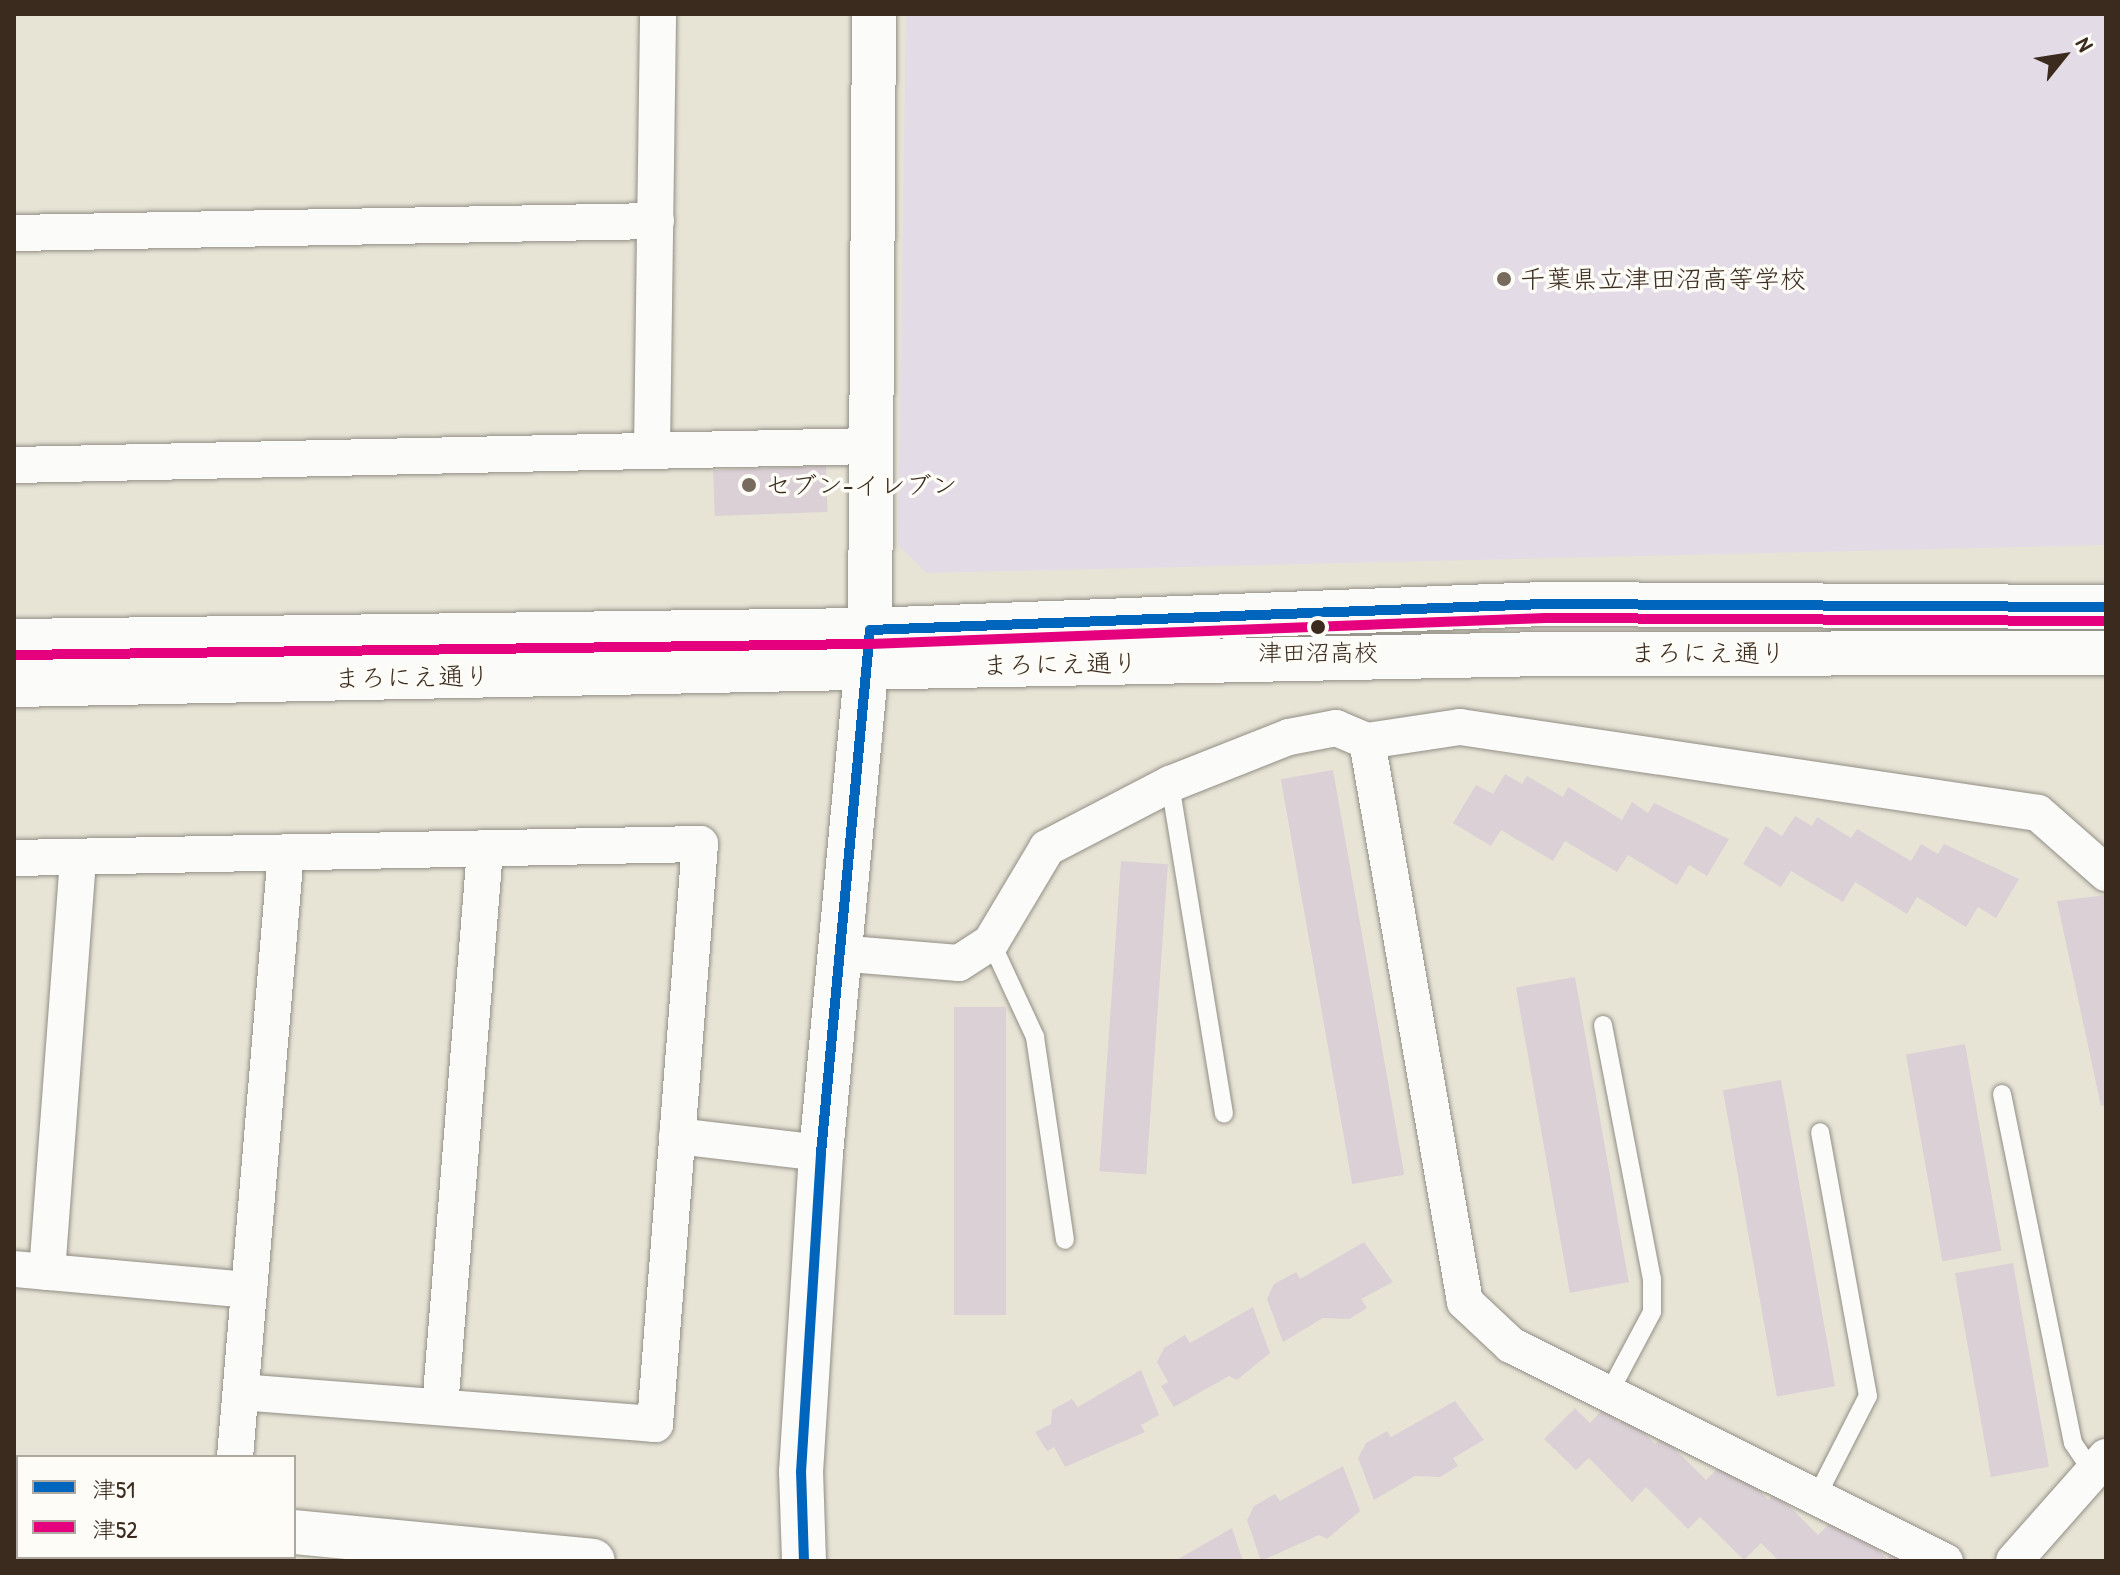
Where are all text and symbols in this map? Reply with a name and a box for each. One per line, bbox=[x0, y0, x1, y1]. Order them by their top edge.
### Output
north arrow bbox=[2024, 16, 2104, 96]
text: N bbox=[2069, 31, 2101, 57]
place label: 千葉県立津田沼高等学校 bbox=[1520, 263, 1806, 295]
marker: 千葉県立津田沼高等学校 bbox=[1495, 270, 1513, 288]
place label: セブン-イレブン bbox=[765, 469, 958, 501]
marker: セブン-イレブン bbox=[740, 476, 758, 494]
marker: 津田沼高校 bbox=[1310, 619, 1326, 635]
street label: まろにえ通り bbox=[1630, 637, 1786, 669]
place label: 津田沼高校 bbox=[1258, 639, 1378, 667]
street label: まろにえ通り bbox=[982, 647, 1138, 681]
street label: まろにえ通り bbox=[334, 660, 490, 694]
legend bbox=[16, 1455, 296, 1559]
text: 津51 bbox=[92, 1473, 135, 1505]
text: 津52 bbox=[92, 1513, 137, 1545]

